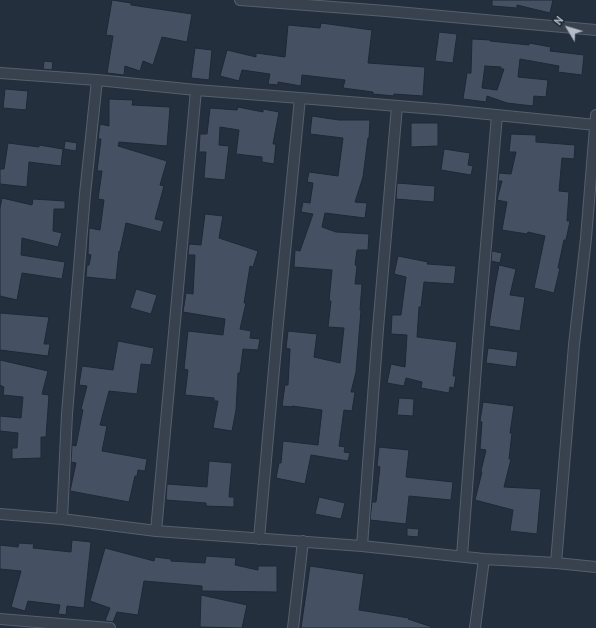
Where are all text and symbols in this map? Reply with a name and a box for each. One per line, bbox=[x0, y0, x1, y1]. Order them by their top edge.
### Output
north arrow bbox=[548, 8, 588, 48]
text: N bbox=[551, 13, 566, 28]

